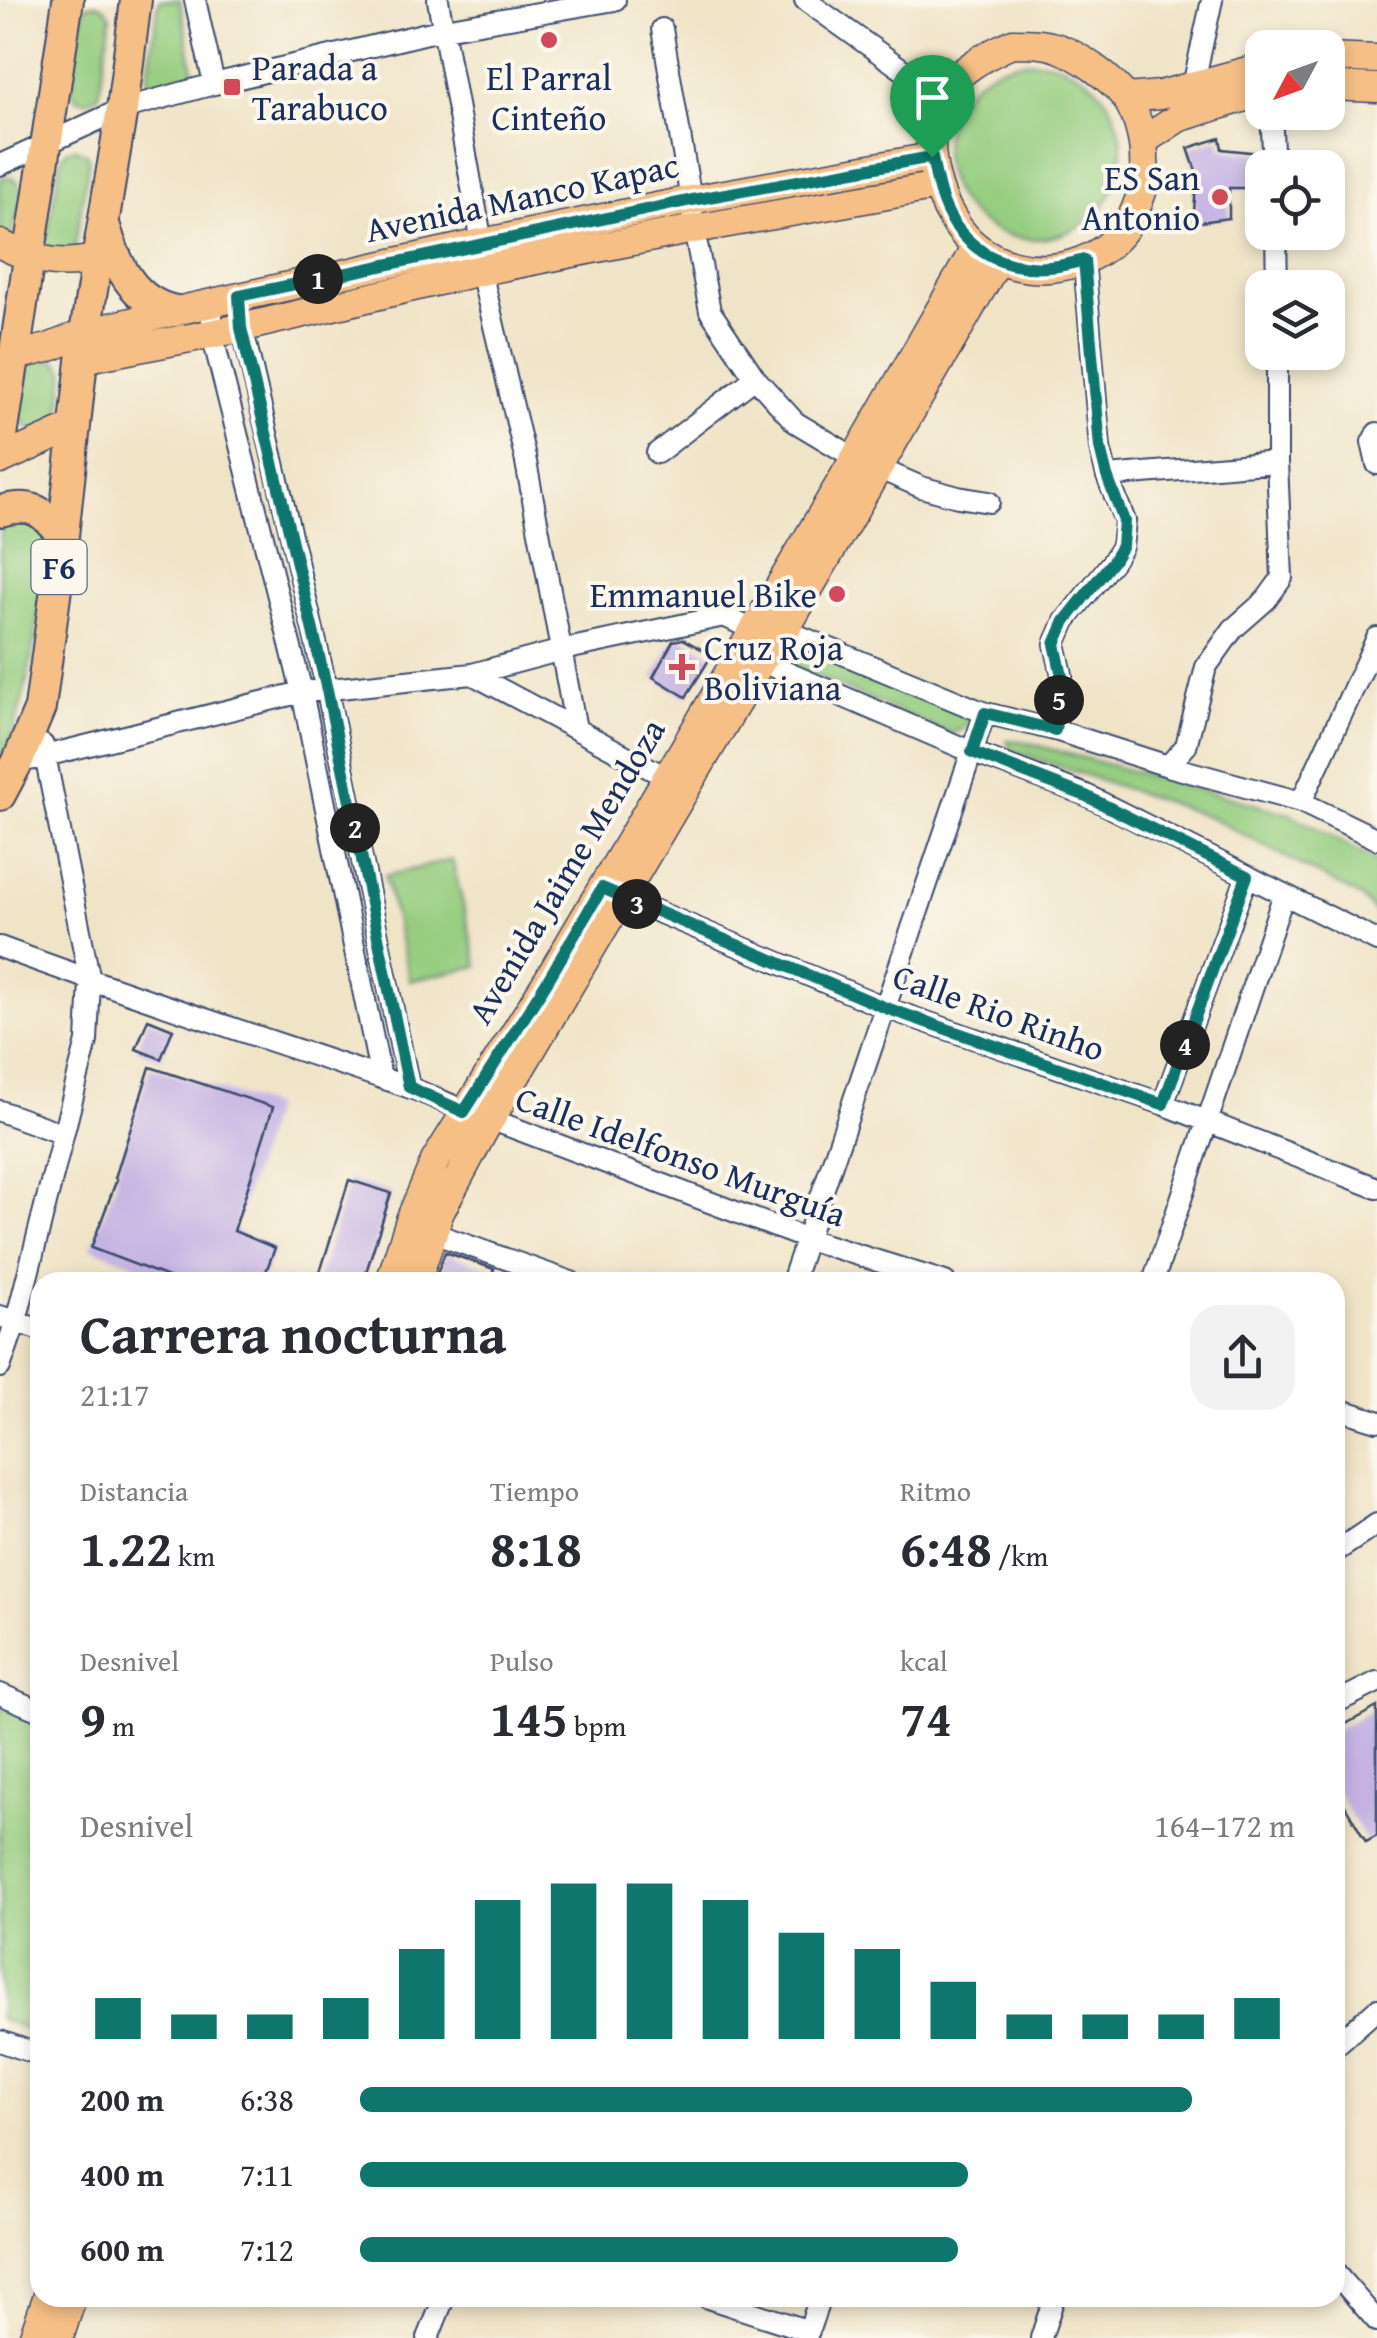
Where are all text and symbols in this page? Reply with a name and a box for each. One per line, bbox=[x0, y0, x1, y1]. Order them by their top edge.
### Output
marker: El Parral Cinteño bbox=[538, 29, 560, 51]
north arrow bbox=[1245, 30, 1345, 130]
map controls bbox=[1245, 30, 1345, 370]
place label: Parada a Tarabuco bbox=[252, 42, 388, 133]
place label: El Parral Cinteño bbox=[486, 52, 612, 143]
pin bbox=[890, 55, 975, 158]
icon: arrive bbox=[905, 70, 960, 125]
marker: Parada a Tarabuco bbox=[221, 76, 243, 98]
street label: Avenida Manco Kapac bbox=[361, 139, 683, 255]
button: locate bbox=[1245, 150, 1345, 250]
place label: ES San Antonio bbox=[1082, 152, 1200, 243]
marker: ES San Antonio bbox=[1209, 186, 1231, 208]
pin: 1 bbox=[293, 254, 343, 304]
text: 1 bbox=[311, 258, 325, 299]
button: layers bbox=[1245, 270, 1345, 370]
road number: F6 bbox=[32, 540, 86, 594]
place label: Emmanuel Bike bbox=[590, 569, 817, 620]
marker: Emmanuel Bike bbox=[826, 583, 848, 605]
place label: Cruz Roja Boliviana bbox=[704, 622, 844, 713]
marker: Cruz Roja Boliviana bbox=[669, 654, 695, 680]
pin: 5 bbox=[1034, 675, 1084, 725]
text: 5 bbox=[1052, 679, 1066, 720]
street label: Avenida Jaime Mendoza bbox=[454, 708, 678, 1033]
pin: 2 bbox=[330, 803, 380, 853]
text: 2 bbox=[348, 807, 362, 848]
pin: 3 bbox=[612, 879, 662, 929]
text: 3 bbox=[630, 883, 644, 924]
street label: Calle Rio Rinho bbox=[886, 950, 1112, 1074]
pin: 4 bbox=[1160, 1020, 1210, 1070]
text: 4 bbox=[1178, 1024, 1192, 1065]
street label: Calle Idelfonso Murguía bbox=[509, 1073, 854, 1240]
text: Carrera nocturna bbox=[80, 1293, 507, 1373]
button: share bbox=[1190, 1305, 1295, 1410]
text: 21:17 bbox=[80, 1371, 149, 1418]
text: Distancia bbox=[80, 1470, 188, 1511]
text: Tiempo bbox=[490, 1470, 579, 1511]
text: Ritmo bbox=[900, 1470, 971, 1511]
text: 1.22 bbox=[80, 1511, 172, 1584]
text: 8:18 bbox=[490, 1511, 582, 1584]
text: 6:48 bbox=[900, 1511, 992, 1584]
text: km bbox=[172, 1535, 215, 1576]
text: /km bbox=[992, 1535, 1048, 1576]
text: Desnivel bbox=[80, 1640, 179, 1681]
text: Pulso bbox=[490, 1640, 553, 1681]
text: kcal bbox=[900, 1640, 948, 1681]
text: 9 bbox=[80, 1681, 106, 1754]
text: 145 bbox=[490, 1681, 568, 1754]
text: 74 bbox=[900, 1681, 952, 1754]
text: m bbox=[106, 1705, 135, 1746]
text: bpm bbox=[568, 1705, 626, 1746]
text: Desnivel bbox=[80, 1802, 193, 1849]
text: 164–172 m bbox=[1154, 1802, 1295, 1849]
text: 200 m bbox=[80, 2076, 164, 2123]
text: 6:38 bbox=[240, 2076, 294, 2123]
text: 400 m bbox=[80, 2151, 164, 2198]
text: 7:11 bbox=[240, 2151, 294, 2198]
text: 600 m bbox=[80, 2226, 164, 2273]
text: 7:12 bbox=[240, 2226, 294, 2273]

